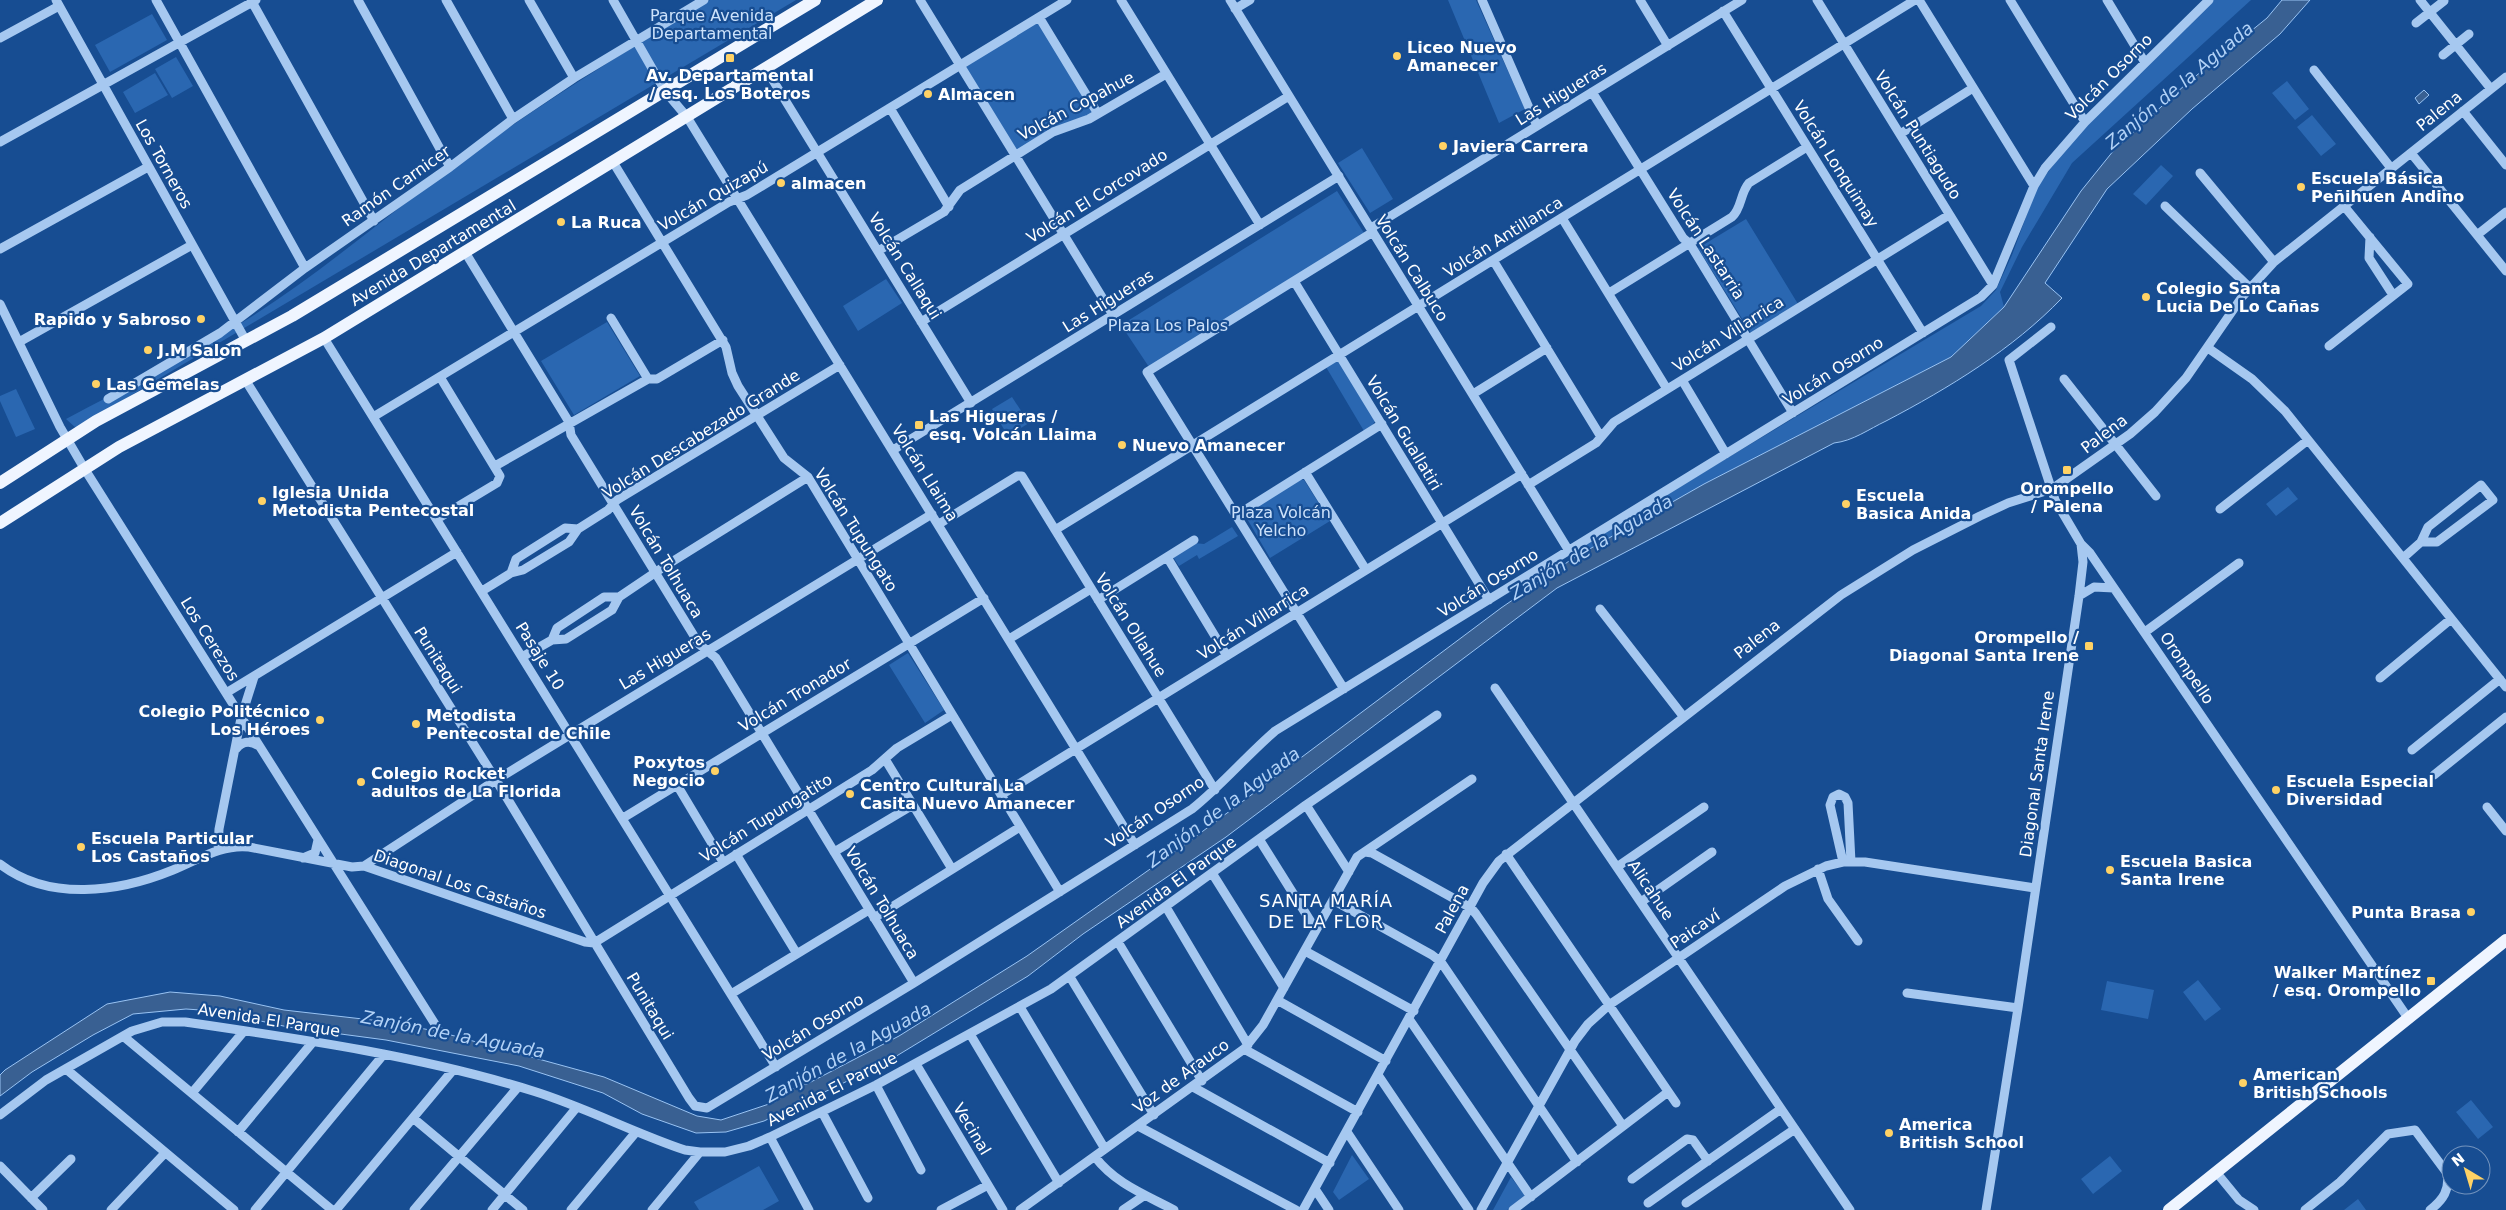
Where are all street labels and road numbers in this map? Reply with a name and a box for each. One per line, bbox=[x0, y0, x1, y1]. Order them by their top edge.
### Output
street label: Volcán Osorno bbox=[2062, 30, 2156, 124]
street label: Las Higueras bbox=[1512, 59, 1610, 129]
street label: Volcán Copahue bbox=[1015, 67, 1137, 145]
street label: Volcán Puntiagudo bbox=[1871, 67, 1965, 203]
street label: Palena bbox=[2412, 87, 2466, 135]
street label: Volcán Lonquimay bbox=[1789, 97, 1883, 231]
street label: Los Torneros bbox=[132, 116, 196, 212]
street label: Ramón Carnicer bbox=[338, 141, 454, 231]
street label: Volcán El Corcovado bbox=[1023, 145, 1171, 247]
street label: Volcán Quizapú bbox=[655, 157, 771, 235]
street label: Volcán Lastarria bbox=[1663, 185, 1749, 303]
street label: Volcán Antillanca bbox=[1440, 193, 1566, 281]
street label: Avenida Departamental bbox=[347, 196, 519, 310]
street label: Volcán Callaqui bbox=[865, 209, 945, 323]
street label: Volcán Calbuco bbox=[1372, 211, 1452, 325]
street label: Las Higueras bbox=[1059, 266, 1157, 336]
street label: Volcán Villarrica bbox=[1669, 292, 1787, 376]
street label: Volcán Osorno bbox=[1779, 333, 1887, 409]
street label: Volcán Descabezado Grande bbox=[599, 365, 803, 503]
street label: Volcán Guallatiri bbox=[1362, 372, 1446, 494]
street label: Palena bbox=[2077, 410, 2131, 458]
street label: Volcán Llaima bbox=[888, 421, 962, 525]
street label: Volcán Tupungato bbox=[810, 465, 902, 595]
street label: Volcán Tolhuaca bbox=[625, 502, 707, 622]
street label: Volcán Osorno bbox=[1434, 545, 1542, 621]
street label: Volcán Ollahue bbox=[1091, 569, 1171, 681]
street label: Volcán Villarrica bbox=[1194, 580, 1312, 664]
street label: Los Cerezos bbox=[177, 593, 243, 685]
street label: Palena bbox=[1730, 615, 1784, 663]
street label: Pasaje 10 bbox=[512, 618, 568, 694]
street label: Punitaqui bbox=[410, 623, 466, 697]
street label: Las Higueras bbox=[616, 624, 714, 694]
street label: Orompello bbox=[2156, 628, 2218, 708]
street label: Volcán Tronador bbox=[735, 654, 855, 736]
street label: Diagonal Santa Irene bbox=[2016, 689, 2058, 859]
street label: Volcán Tupungatito bbox=[696, 770, 836, 866]
street label: Volcán Osorno bbox=[1102, 772, 1208, 852]
street label: Avenida El Parque bbox=[1112, 832, 1240, 932]
street label: Volcán Tolhuaca bbox=[841, 843, 923, 963]
street label: Diagonal Los Castaños bbox=[371, 845, 549, 923]
street label: Alicahue bbox=[1624, 856, 1678, 924]
street label: Palena bbox=[1431, 881, 1473, 937]
street label: Paicaví bbox=[1667, 905, 1724, 952]
street label: Punitaqui bbox=[623, 969, 677, 1043]
street label: Volcán Osorno bbox=[759, 989, 867, 1065]
street label: Avenida El Parque bbox=[197, 999, 341, 1041]
street label: Voz de Arauco bbox=[1129, 1035, 1233, 1117]
street label: Avenida El Parque bbox=[764, 1048, 900, 1130]
street label: Vecinal bbox=[949, 1100, 995, 1158]

